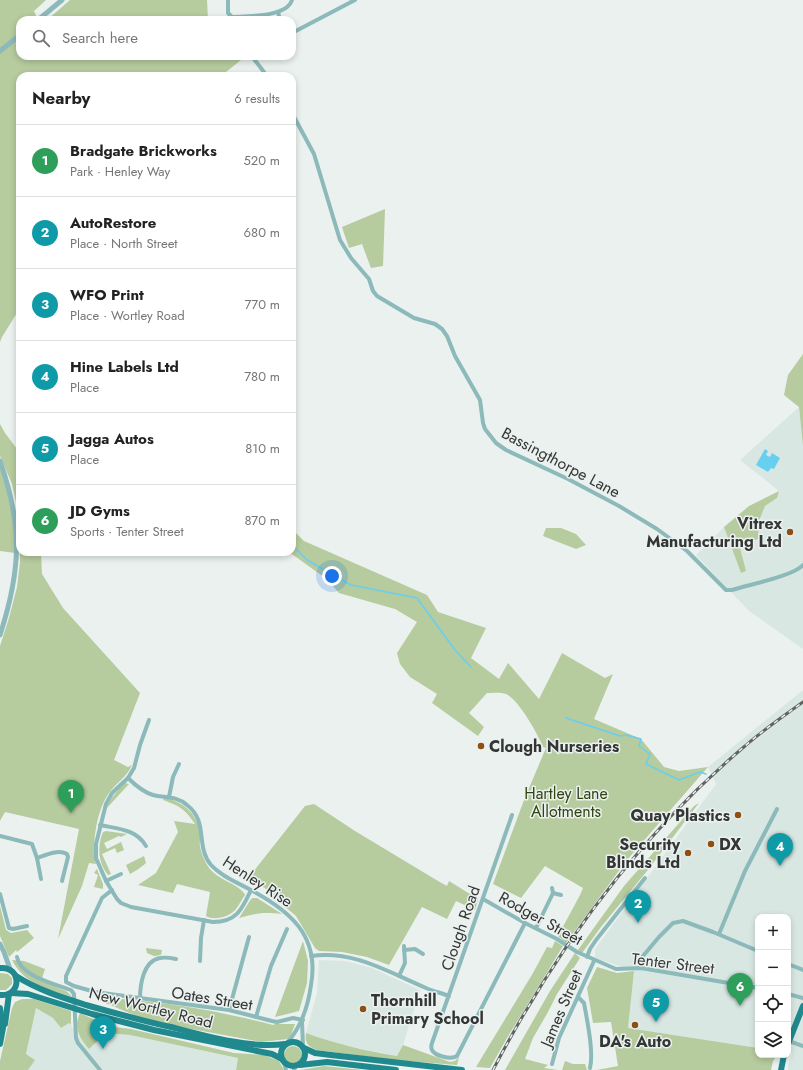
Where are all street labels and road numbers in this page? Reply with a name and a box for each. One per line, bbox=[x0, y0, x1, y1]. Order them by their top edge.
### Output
street label: Bassingthorpe Lane bbox=[497, 421, 624, 503]
street label: Henley Rise bbox=[218, 850, 297, 913]
street label: Clough Road bbox=[435, 883, 486, 974]
street label: Rodger Street bbox=[495, 886, 587, 951]
street label: Tenter Street bbox=[630, 947, 716, 980]
street label: James Street bbox=[534, 966, 588, 1052]
street label: New Wortley Road bbox=[87, 981, 215, 1034]
street label: Oates Street bbox=[170, 981, 254, 1016]

